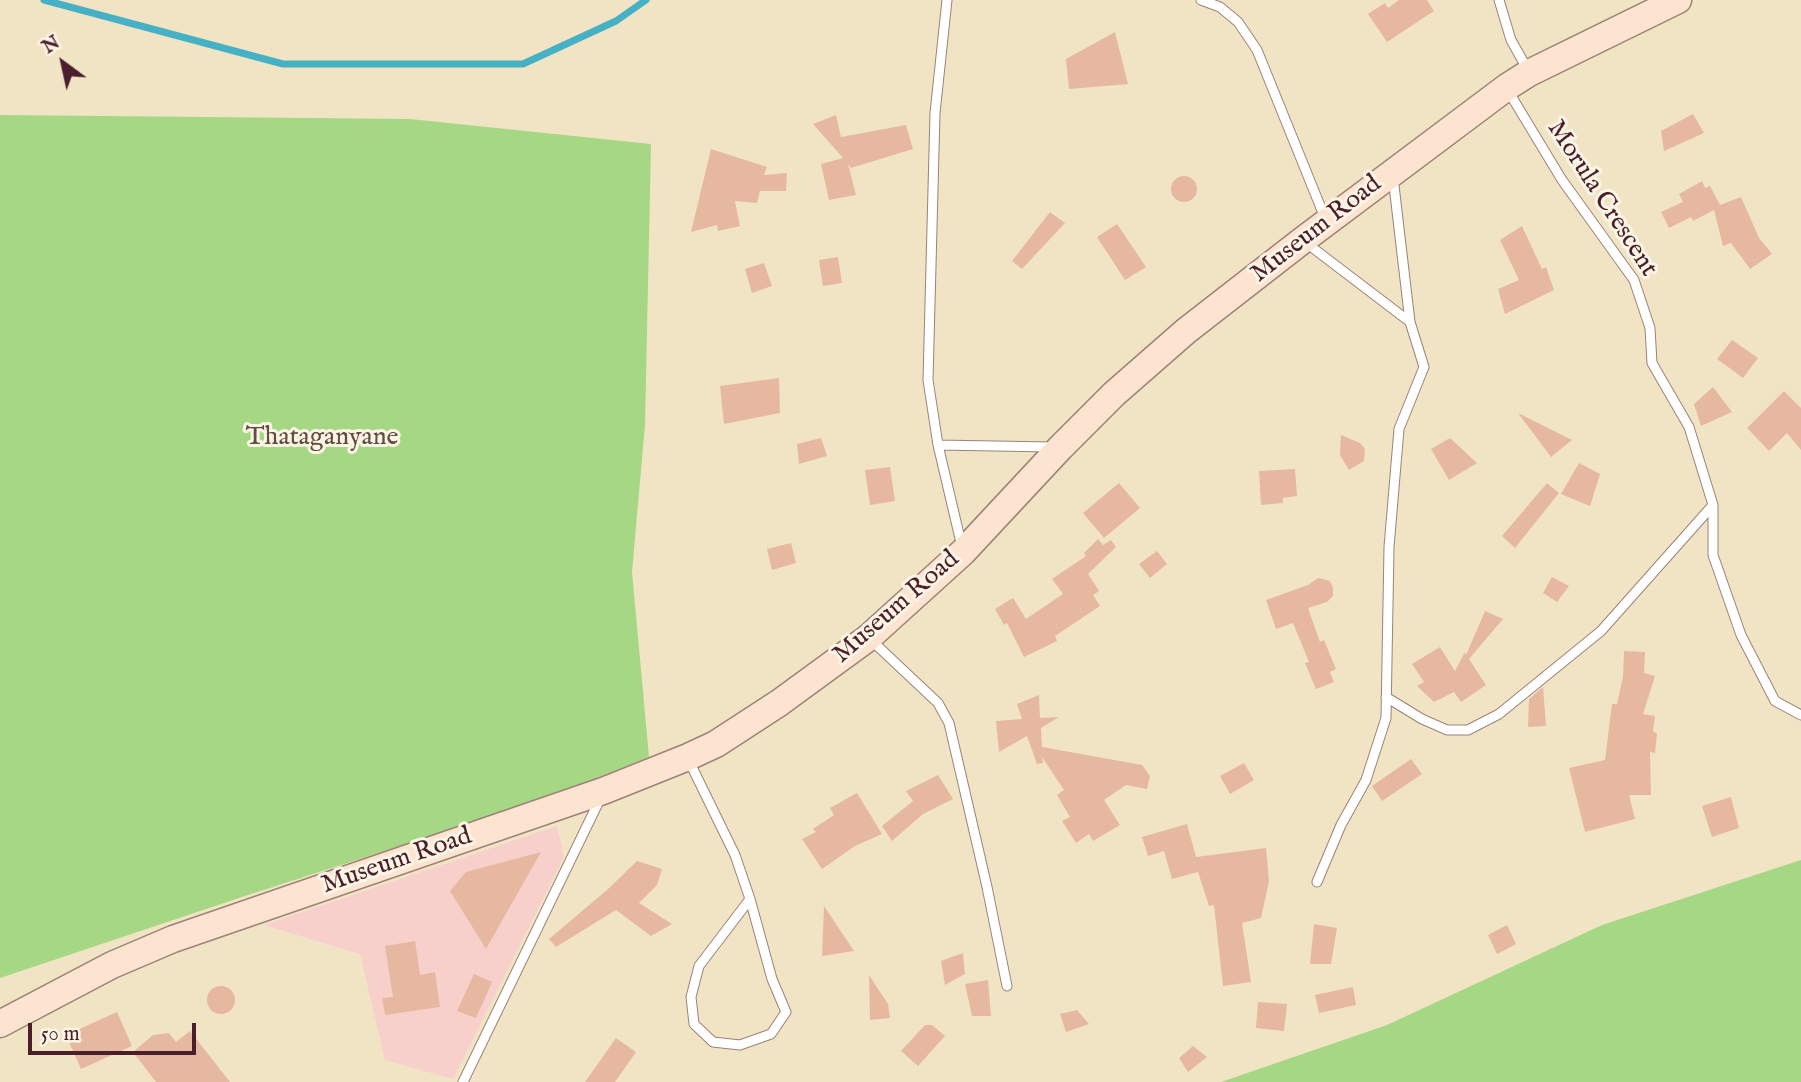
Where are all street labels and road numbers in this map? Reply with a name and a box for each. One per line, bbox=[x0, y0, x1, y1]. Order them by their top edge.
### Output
street label: Morula Crescent bbox=[1539, 115, 1663, 283]
street label: Museum Road bbox=[1246, 169, 1388, 291]
street label: Museum Road bbox=[828, 545, 966, 671]
street label: Museum Road bbox=[318, 822, 476, 902]

